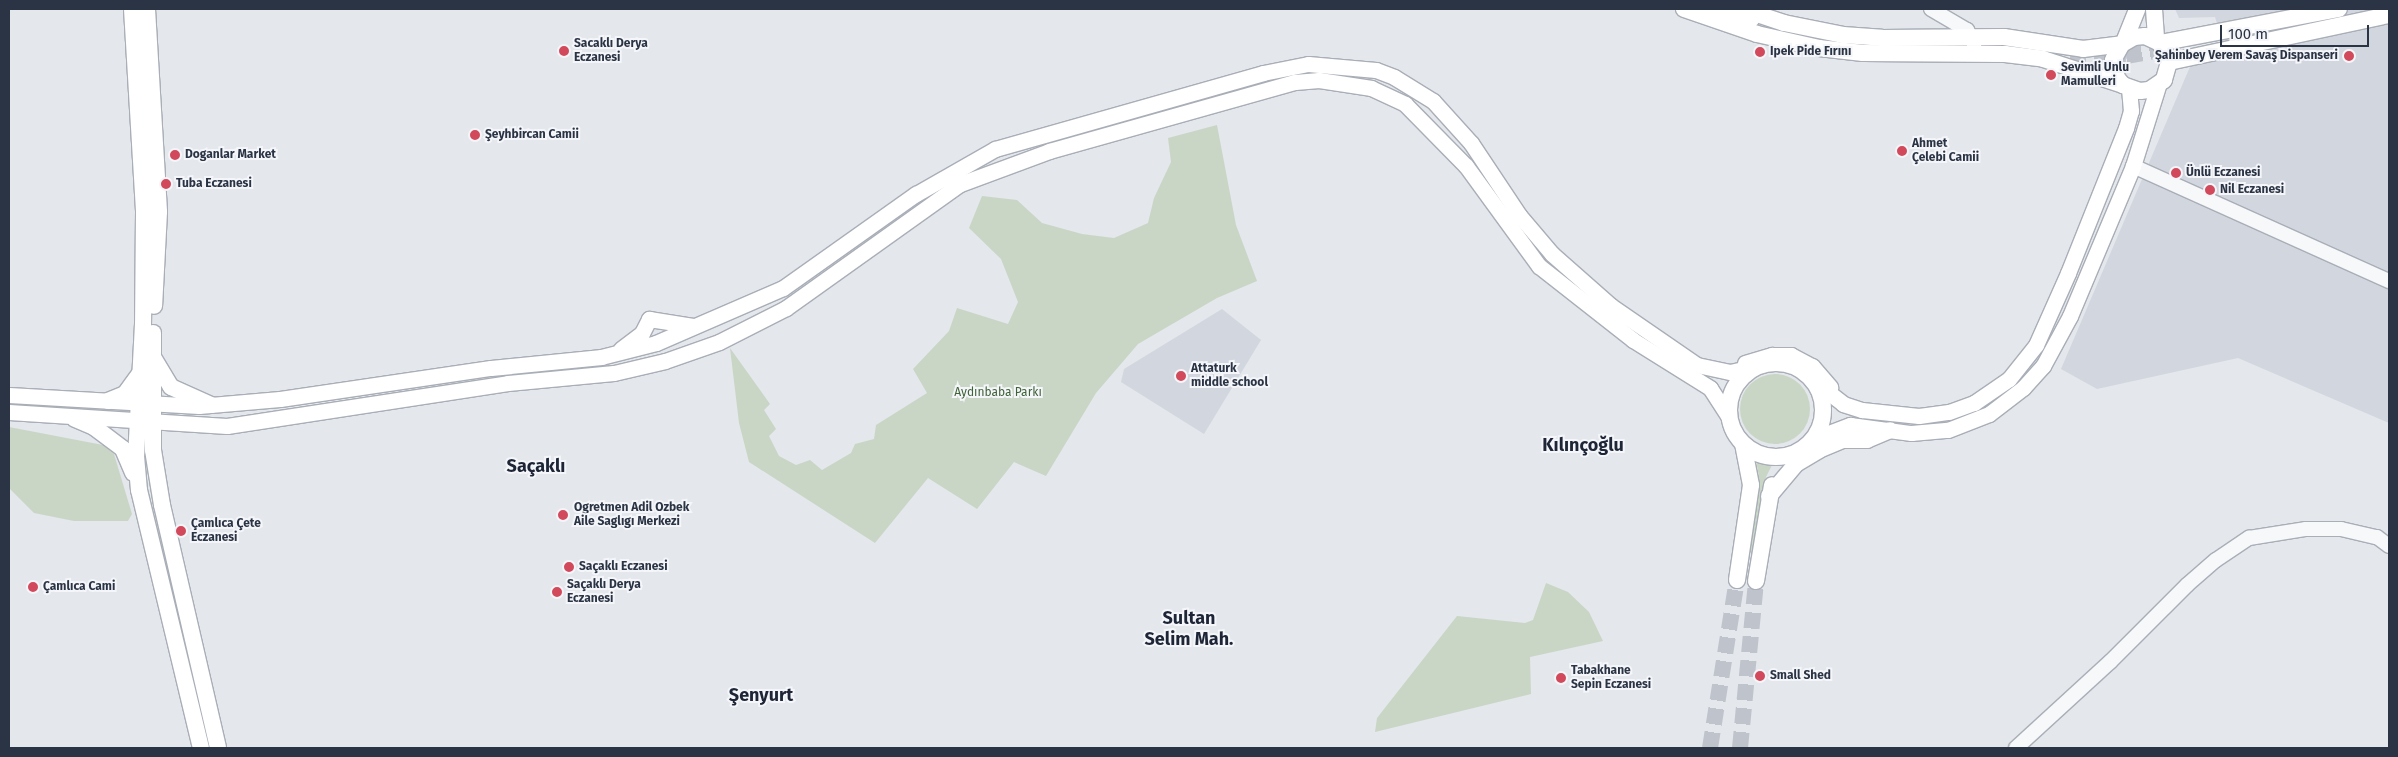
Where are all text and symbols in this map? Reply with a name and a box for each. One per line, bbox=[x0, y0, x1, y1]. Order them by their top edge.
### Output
scale bar bbox=[2223, 15, 2372, 47]
text: 100 m bbox=[2228, 25, 2268, 43]
place label: Sacaklı Derya Eczanesi bbox=[574, 37, 648, 65]
marker: Sacaklı Derya Eczanesi bbox=[558, 45, 570, 57]
place label: Ipek Pide Fırını bbox=[1770, 45, 1851, 59]
marker: Ipek Pide Fırını bbox=[1754, 46, 1766, 58]
place label: Şahinbey Verem Savaş Dispanseri bbox=[2155, 49, 2338, 63]
marker: Şahinbey Verem Savaş Dispanseri bbox=[2342, 49, 2356, 63]
place label: Sevimli Unlu Mamulleri bbox=[2061, 61, 2129, 89]
marker: Sevimli Unlu Mamulleri bbox=[2045, 69, 2057, 81]
place label: Şeyhbircan Camii bbox=[485, 128, 579, 142]
marker: Şeyhbircan Camii bbox=[469, 129, 481, 141]
place label: Ahmet Çelebi Camii bbox=[1912, 137, 1979, 165]
marker: Ahmet Çelebi Camii bbox=[1896, 145, 1908, 157]
place label: Doganlar Market bbox=[185, 148, 276, 162]
marker: Doganlar Market bbox=[169, 149, 181, 161]
place label: Ünlü Eczanesi bbox=[2186, 166, 2260, 180]
marker: Ünlü Eczanesi bbox=[2170, 167, 2182, 179]
place label: Tuba Eczanesi bbox=[176, 177, 252, 191]
marker: Tuba Eczanesi bbox=[160, 178, 172, 190]
place label: Nil Eczanesi bbox=[2220, 183, 2284, 197]
marker: Nil Eczanesi bbox=[2204, 184, 2216, 196]
place label: Attaturk middle school bbox=[1191, 362, 1268, 390]
marker: Attaturk middle school bbox=[1175, 370, 1187, 382]
park label: Aydınbaba Parkı bbox=[954, 386, 1042, 400]
district label: Kılınçoğlu bbox=[1542, 434, 1624, 456]
district label: Saçaklı bbox=[507, 455, 565, 477]
place label: Ogretmen Adil Ozbek Aile Saglıgı Merkezi bbox=[574, 501, 689, 529]
marker: Ogretmen Adil Ozbek Aile Saglıgı Merkezi bbox=[556, 508, 570, 522]
place label: Çamlıca Çete Eczanesi bbox=[191, 517, 261, 545]
marker: Çamlıca Çete Eczanesi bbox=[175, 525, 187, 537]
place label: Saçaklı Eczanesi bbox=[579, 560, 668, 574]
marker: Saçaklı Eczanesi bbox=[563, 561, 575, 573]
place label: Saçaklı Derya Eczanesi bbox=[567, 578, 641, 606]
place label: Çamlıca Cami bbox=[43, 580, 115, 594]
marker: Çamlıca Cami bbox=[27, 581, 39, 593]
marker: Saçaklı Derya Eczanesi bbox=[551, 586, 563, 598]
district label: Sultan Selim Mah. bbox=[1145, 608, 1233, 650]
place label: Tabakhane Sepin Eczanesi bbox=[1571, 664, 1651, 692]
place label: Small Shed bbox=[1770, 669, 1831, 683]
marker: Small Shed bbox=[1754, 670, 1766, 682]
marker: Tabakhane Sepin Eczanesi bbox=[1555, 672, 1567, 684]
district label: Şenyurt bbox=[729, 684, 793, 706]

